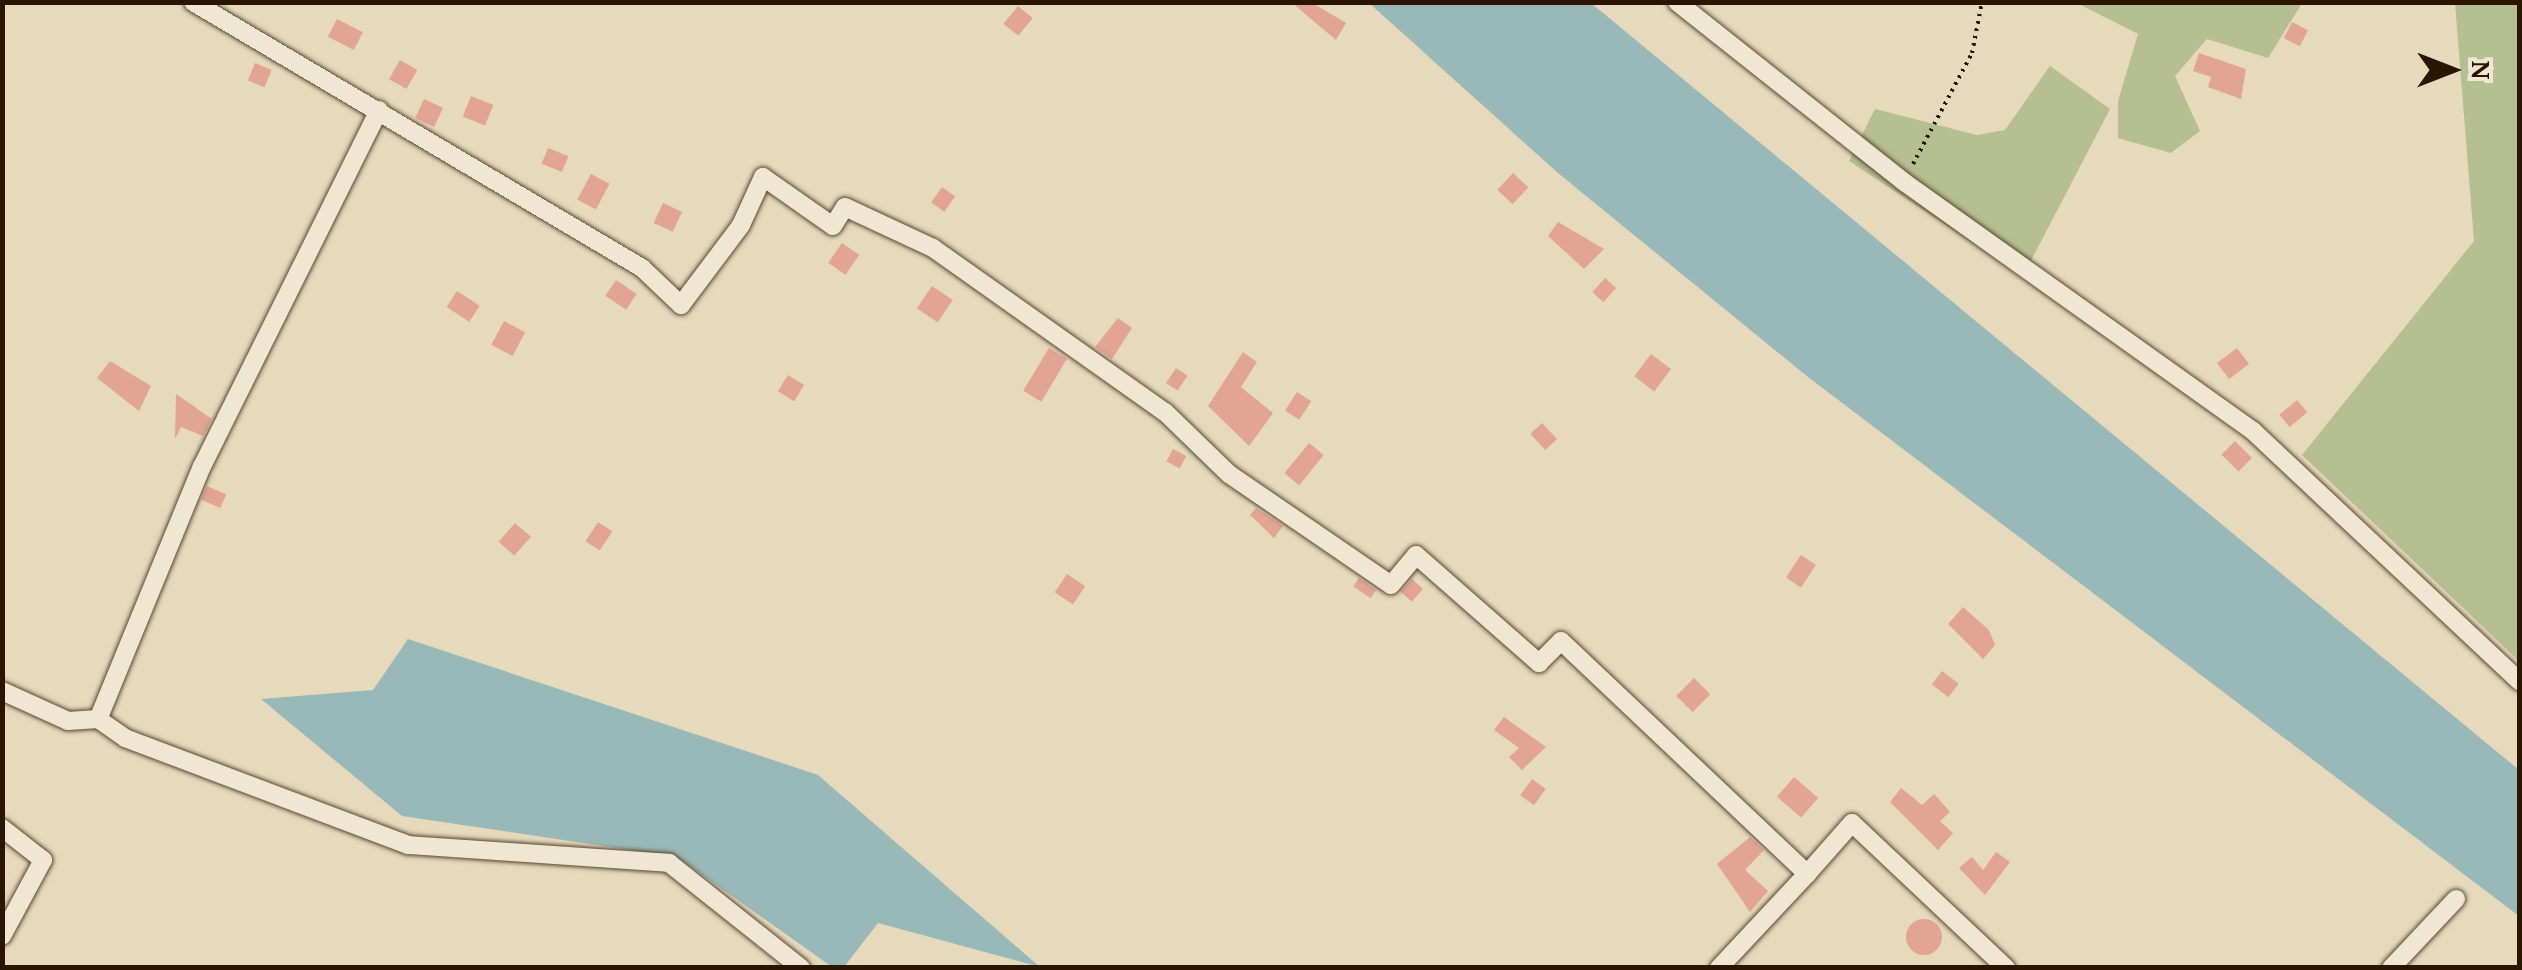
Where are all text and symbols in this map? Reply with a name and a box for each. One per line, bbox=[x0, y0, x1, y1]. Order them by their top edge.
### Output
north arrow bbox=[2402, 20, 2502, 120]
text: N bbox=[2462, 61, 2503, 79]

